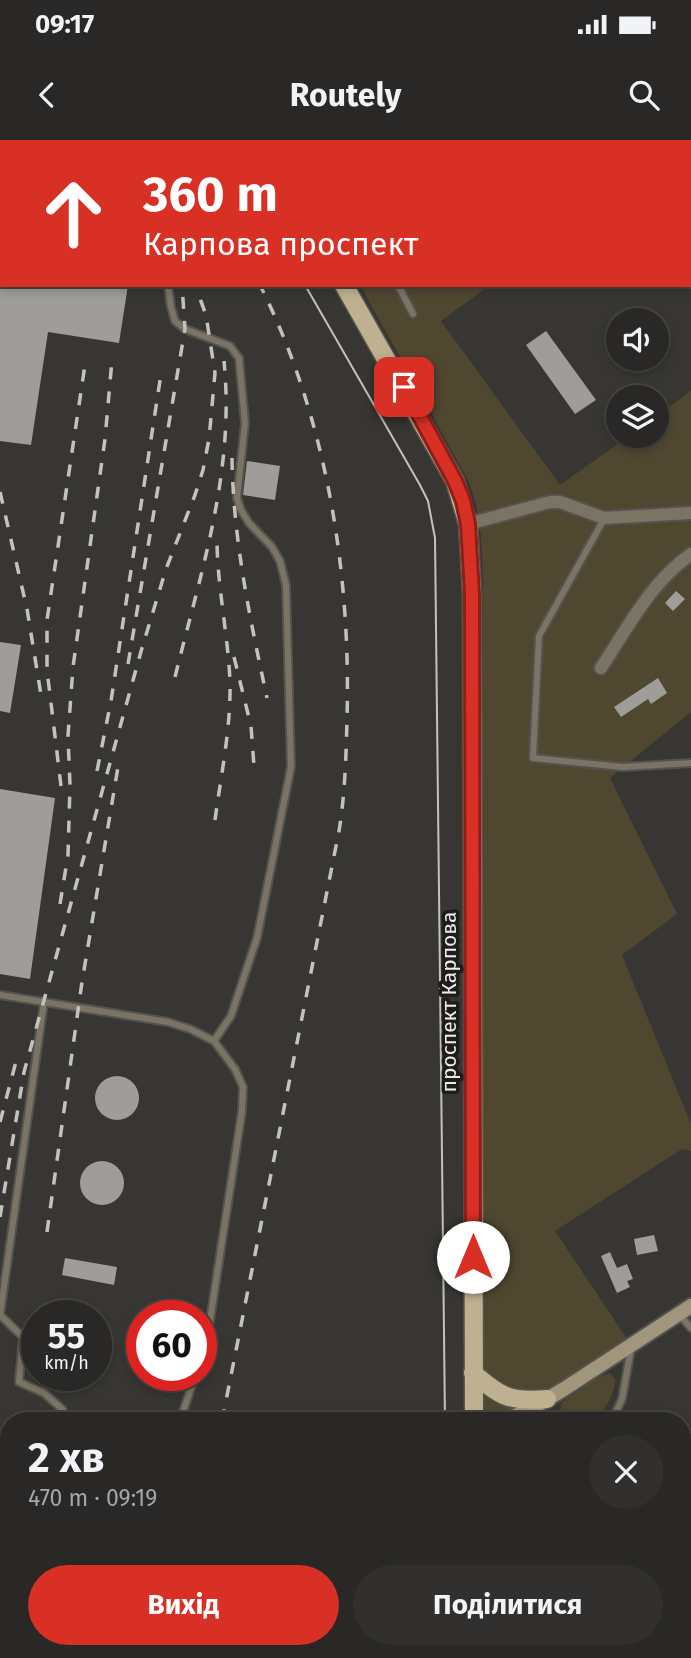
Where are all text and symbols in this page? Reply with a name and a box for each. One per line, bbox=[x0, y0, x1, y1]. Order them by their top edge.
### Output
text: 09:17 bbox=[35, 9, 94, 40]
icon: back bbox=[28, 76, 66, 114]
text: Routely bbox=[290, 76, 401, 114]
icon: search bbox=[625, 76, 663, 114]
text: 360 m bbox=[143, 165, 278, 224]
icon: ahead bbox=[28, 168, 119, 259]
text: Карпова проспект bbox=[143, 225, 418, 263]
map controls bbox=[606, 308, 669, 448]
button: sound bbox=[606, 308, 669, 371]
pin bbox=[374, 357, 434, 417]
icon: arrive bbox=[385, 368, 423, 406]
button: layers bbox=[606, 385, 669, 448]
street label: проспект Карпова bbox=[436, 912, 462, 1092]
position arrow bbox=[436, 1220, 510, 1294]
speed limit sign: 60 bbox=[126, 1300, 217, 1391]
text: 55 bbox=[48, 1315, 85, 1357]
text: km/h bbox=[44, 1352, 89, 1374]
text: 2 хв bbox=[28, 1433, 105, 1483]
button: close bbox=[589, 1435, 663, 1509]
text: 470 m · 09:19 bbox=[28, 1484, 157, 1512]
button: Вихід bbox=[28, 1565, 339, 1645]
button: Поділитися bbox=[353, 1565, 663, 1645]

